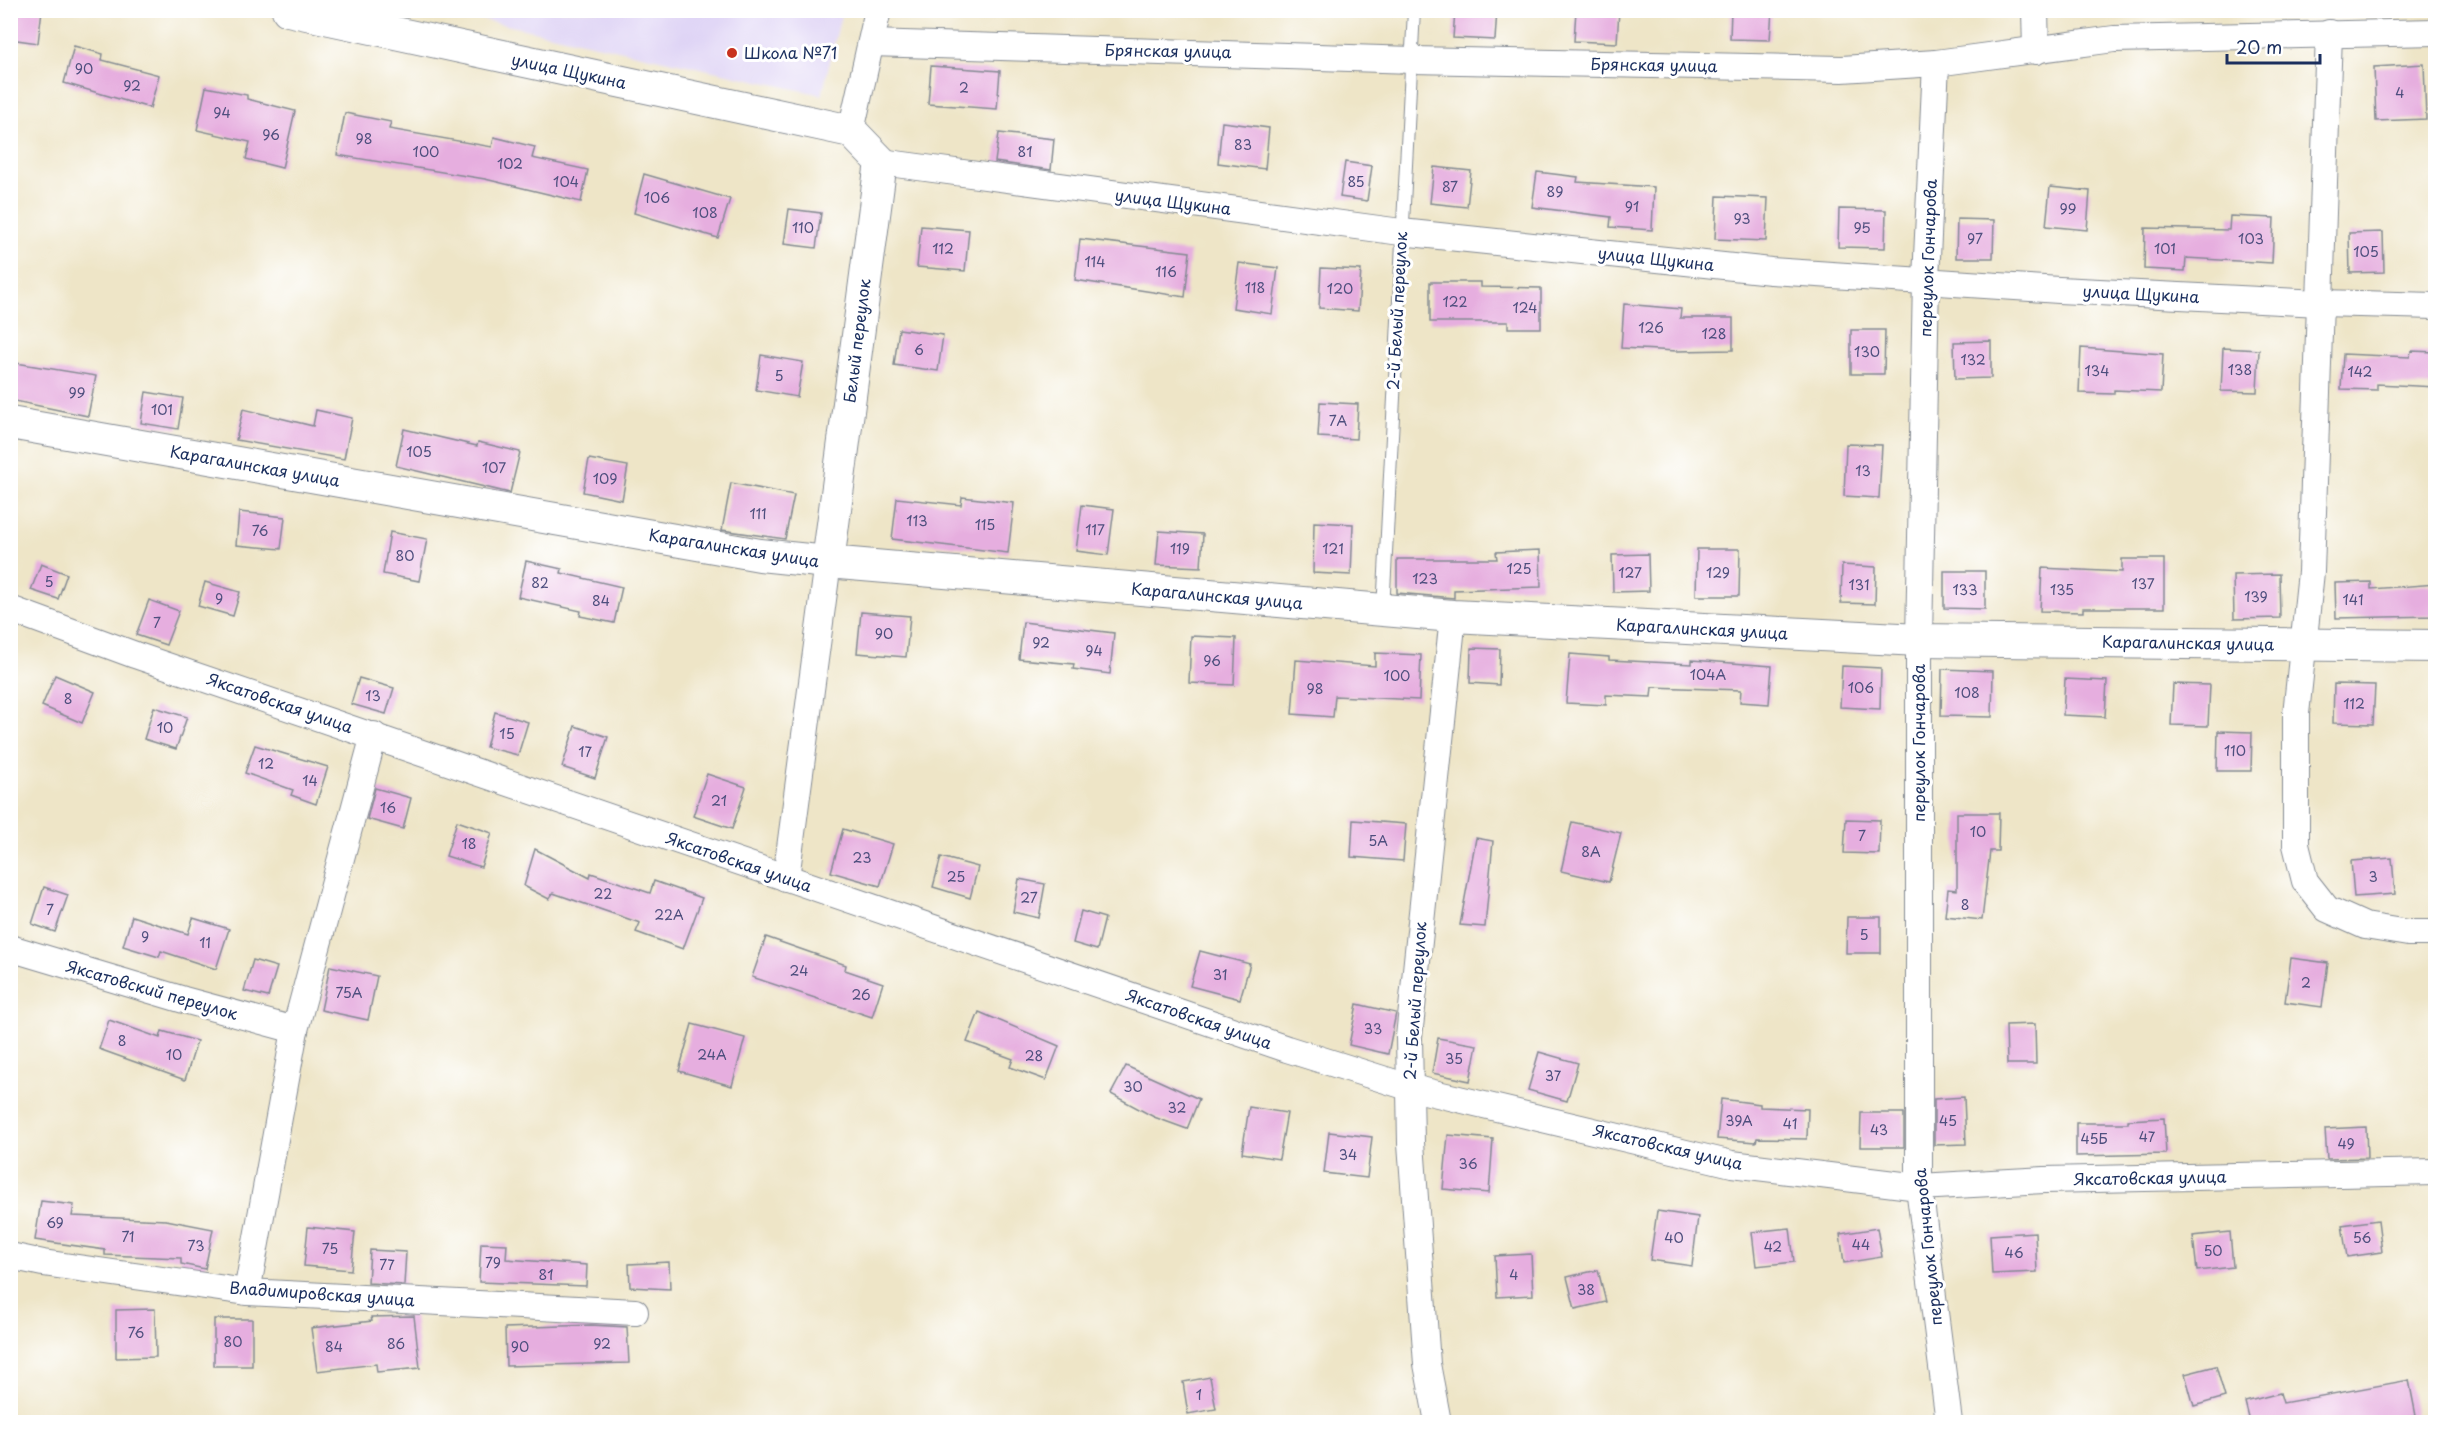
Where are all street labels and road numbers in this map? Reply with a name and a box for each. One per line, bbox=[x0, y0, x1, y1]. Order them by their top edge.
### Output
street label: Брянская улица bbox=[1104, 37, 1232, 63]
street label: улица Щукина bbox=[510, 46, 629, 94]
street label: Брянская улица bbox=[1590, 51, 1718, 77]
street label: переулок Гончарова bbox=[1912, 179, 1942, 337]
street label: улица Щукина bbox=[1114, 182, 1233, 220]
street label: 2-й Белый переулок bbox=[1380, 231, 1412, 391]
street label: улица Щукина bbox=[1597, 240, 1715, 276]
street label: Белый переулок bbox=[836, 277, 876, 404]
street label: улица Щукина bbox=[2082, 278, 2200, 308]
street label: Карагалинская улица bbox=[168, 438, 342, 492]
street label: Карагалинская улица bbox=[647, 522, 821, 572]
street label: Карагалинская улица bbox=[1130, 576, 1304, 614]
street label: Карагалинская улица bbox=[1615, 612, 1789, 644]
street label: Карагалинская улица bbox=[2102, 628, 2274, 656]
street label: переулок Гончарова bbox=[1906, 664, 1930, 822]
street label: Яксатовская улица bbox=[203, 666, 356, 738]
street label: Яксатовская улица bbox=[662, 825, 815, 897]
street label: 2-й Белый переулок bbox=[1396, 920, 1432, 1081]
street label: Яксатовский переулок bbox=[63, 953, 241, 1025]
street label: Яксатовская улица bbox=[1122, 982, 1275, 1054]
street label: Яксатовская улица bbox=[1590, 1117, 1745, 1175]
street label: Яксатовская улица bbox=[2072, 1164, 2227, 1190]
street label: переулок Гончарова bbox=[1907, 1167, 1947, 1327]
street label: Владимировская улица bbox=[229, 1275, 416, 1311]

